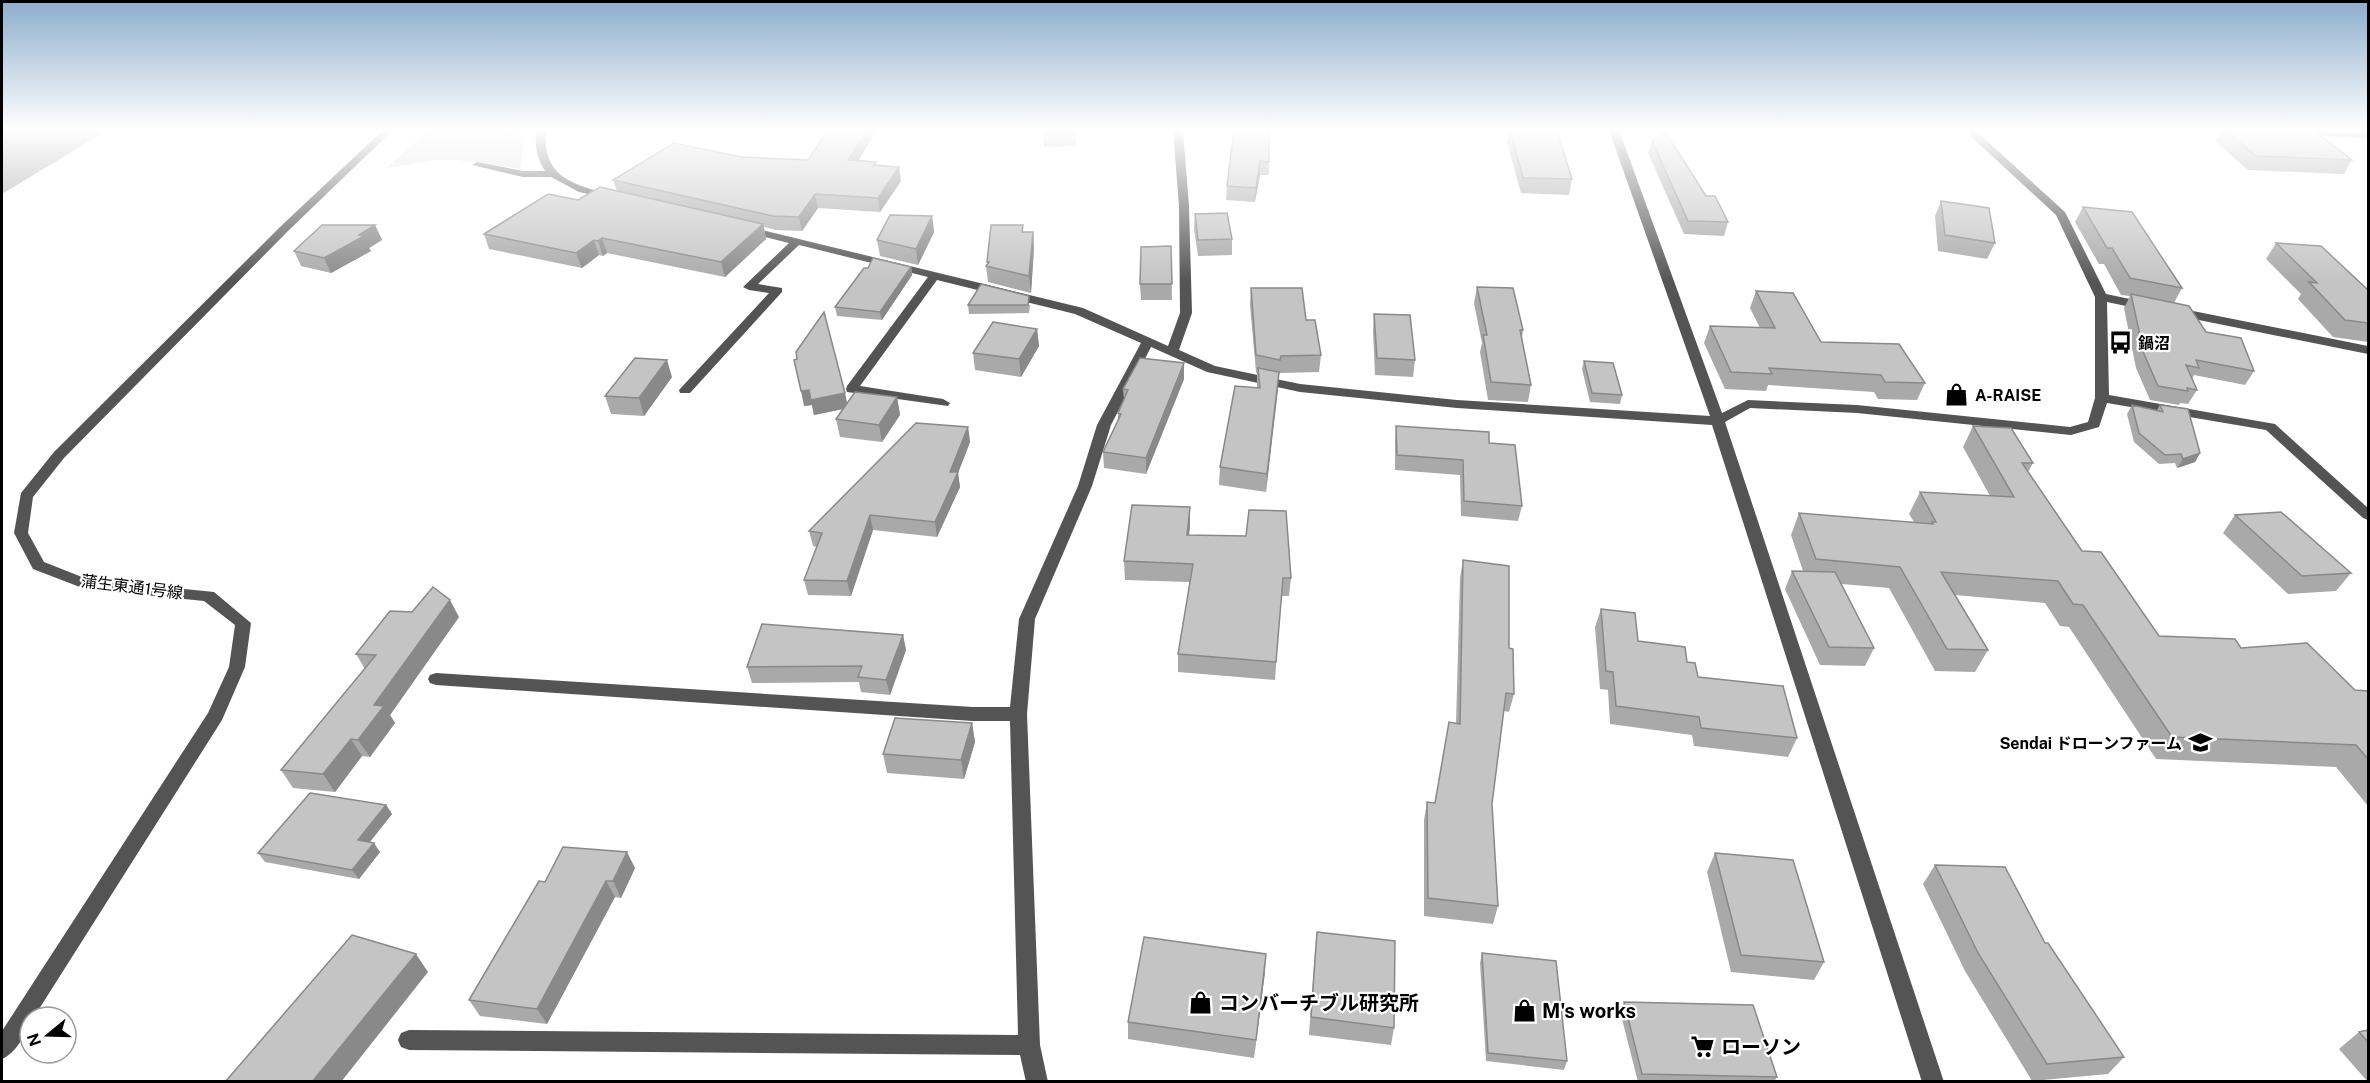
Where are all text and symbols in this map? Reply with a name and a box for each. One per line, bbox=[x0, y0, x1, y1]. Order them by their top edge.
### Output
bus stop icon: 鍋沼 bbox=[2107, 330, 2133, 356]
place label: 鍋沼 bbox=[2138, 334, 2170, 353]
shop icon: A-RAISE bbox=[1944, 382, 1970, 408]
place label: A-RAISE bbox=[1975, 386, 2041, 405]
street label: 蒲生東通1号線 bbox=[80, 571, 184, 603]
school or university icon: Sendai ドローンファーム bbox=[2187, 730, 2213, 756]
place label: Sendai ドローンファーム bbox=[1999, 734, 2182, 753]
shop icon: コンバーチブル研究所 bbox=[1188, 990, 1214, 1016]
place label: コンバーチブル研究所 bbox=[1219, 991, 1419, 1015]
shop icon: M's works bbox=[1511, 998, 1537, 1024]
place label: M's works bbox=[1542, 999, 1636, 1023]
north arrow bbox=[18, 1005, 78, 1065]
text: N bbox=[23, 1031, 45, 1049]
supermarket icon: ローソン bbox=[1690, 1034, 1716, 1060]
place label: ローソン bbox=[1721, 1035, 1801, 1059]

